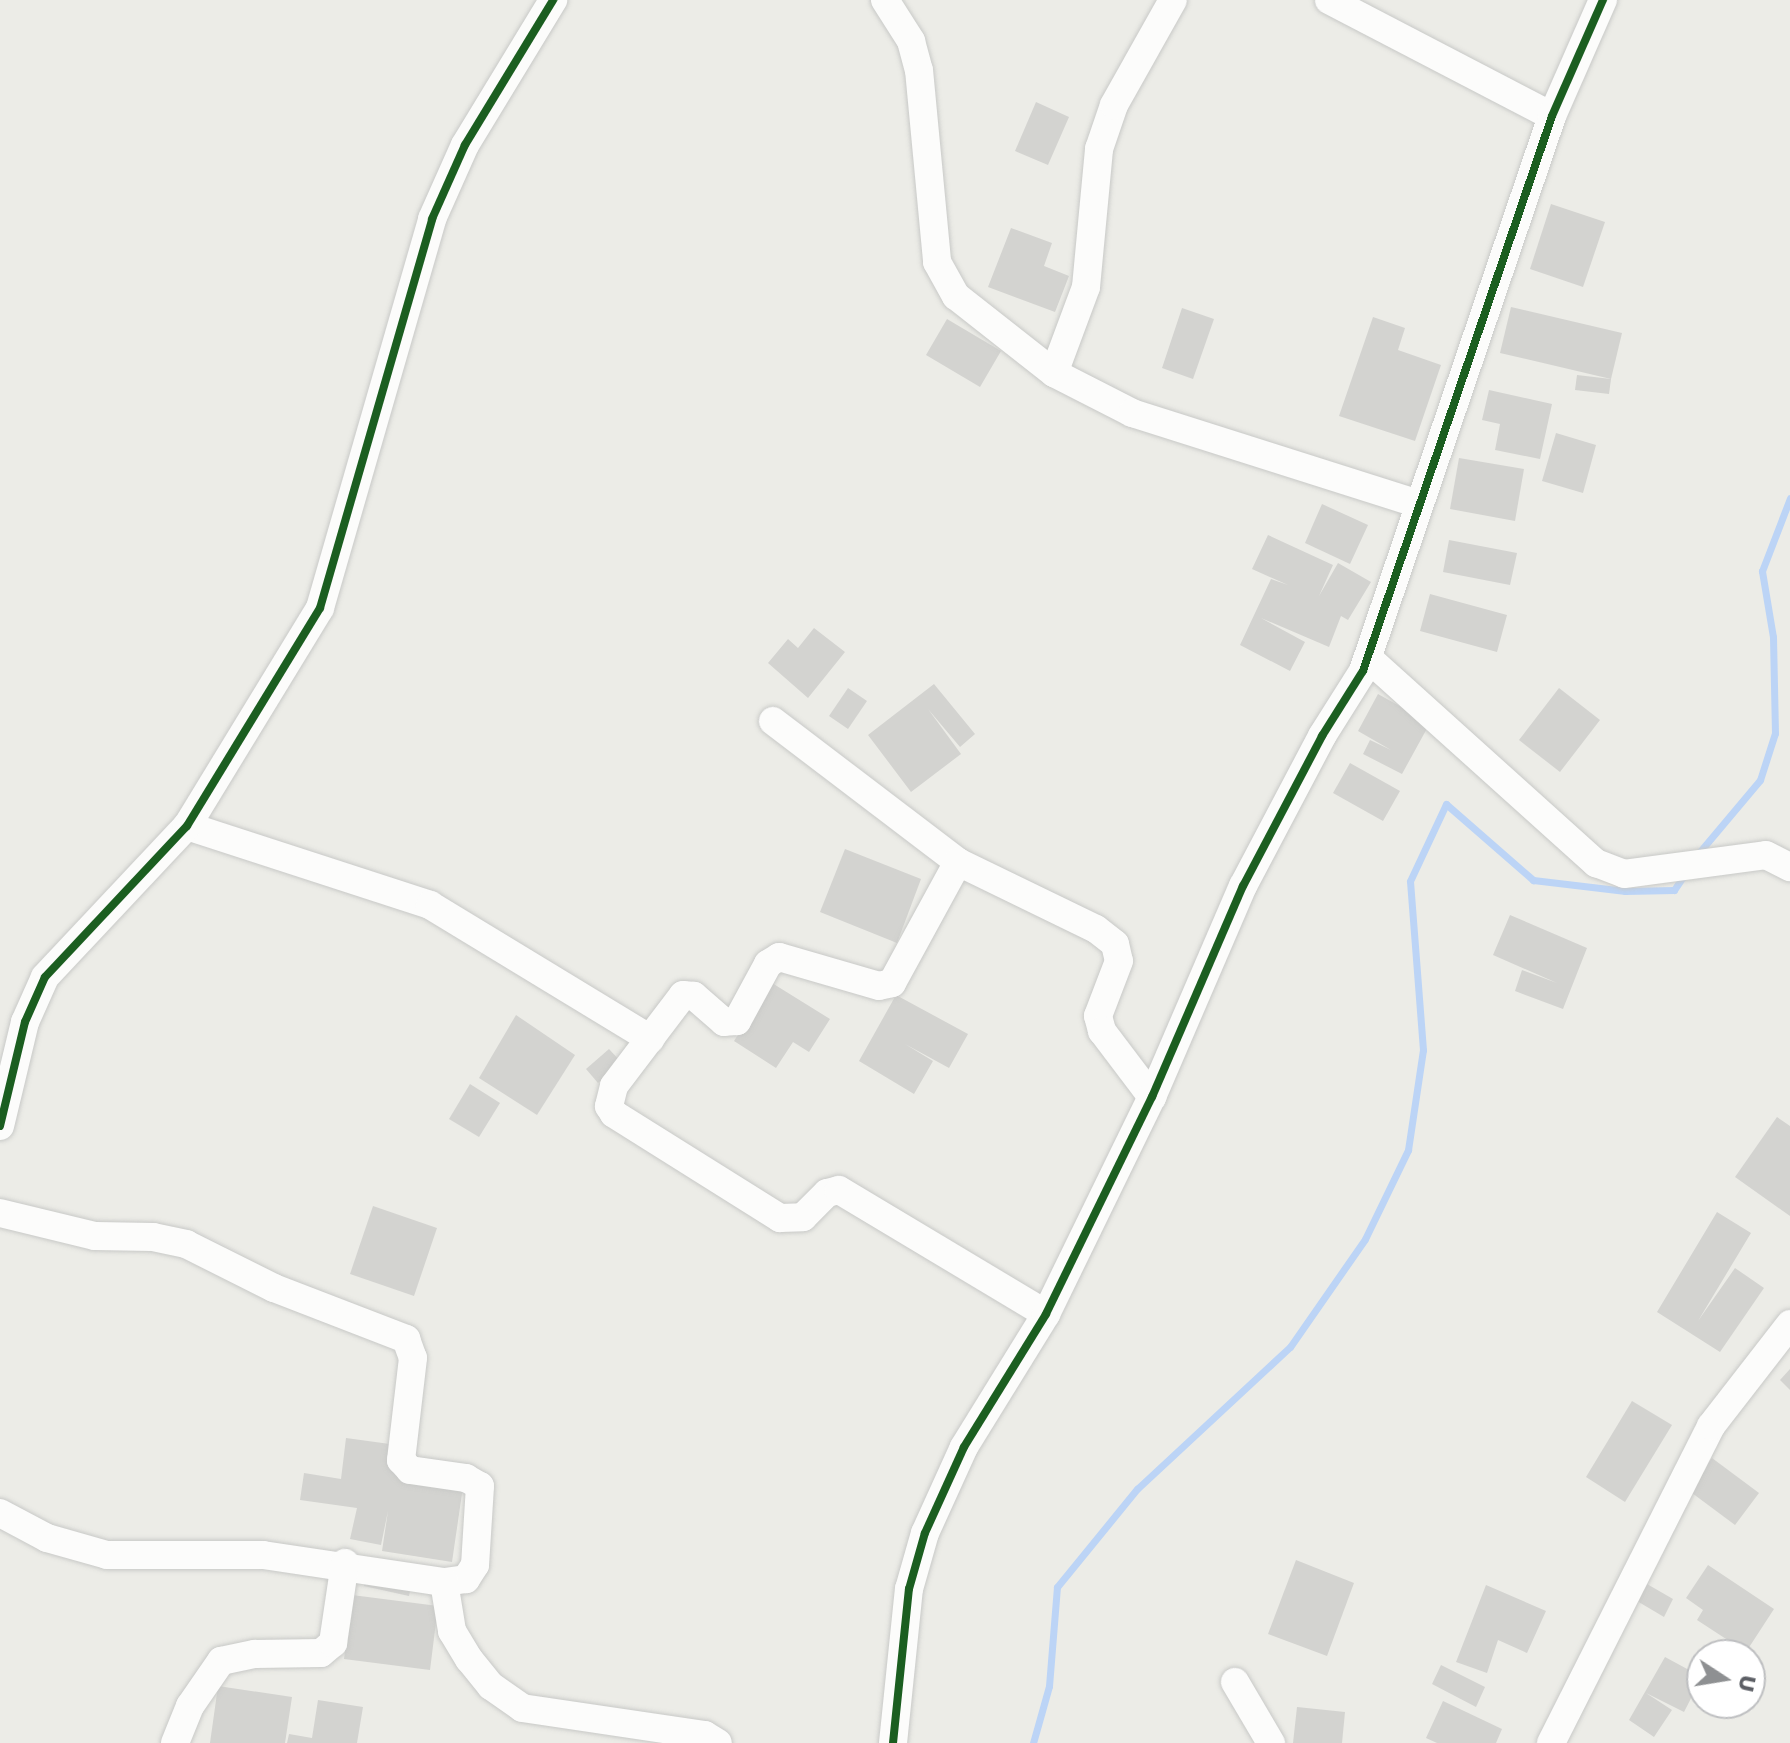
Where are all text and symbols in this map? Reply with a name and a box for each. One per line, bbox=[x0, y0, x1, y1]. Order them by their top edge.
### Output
north arrow bbox=[1686, 1639, 1766, 1719]
text: U bbox=[1733, 1673, 1763, 1694]

